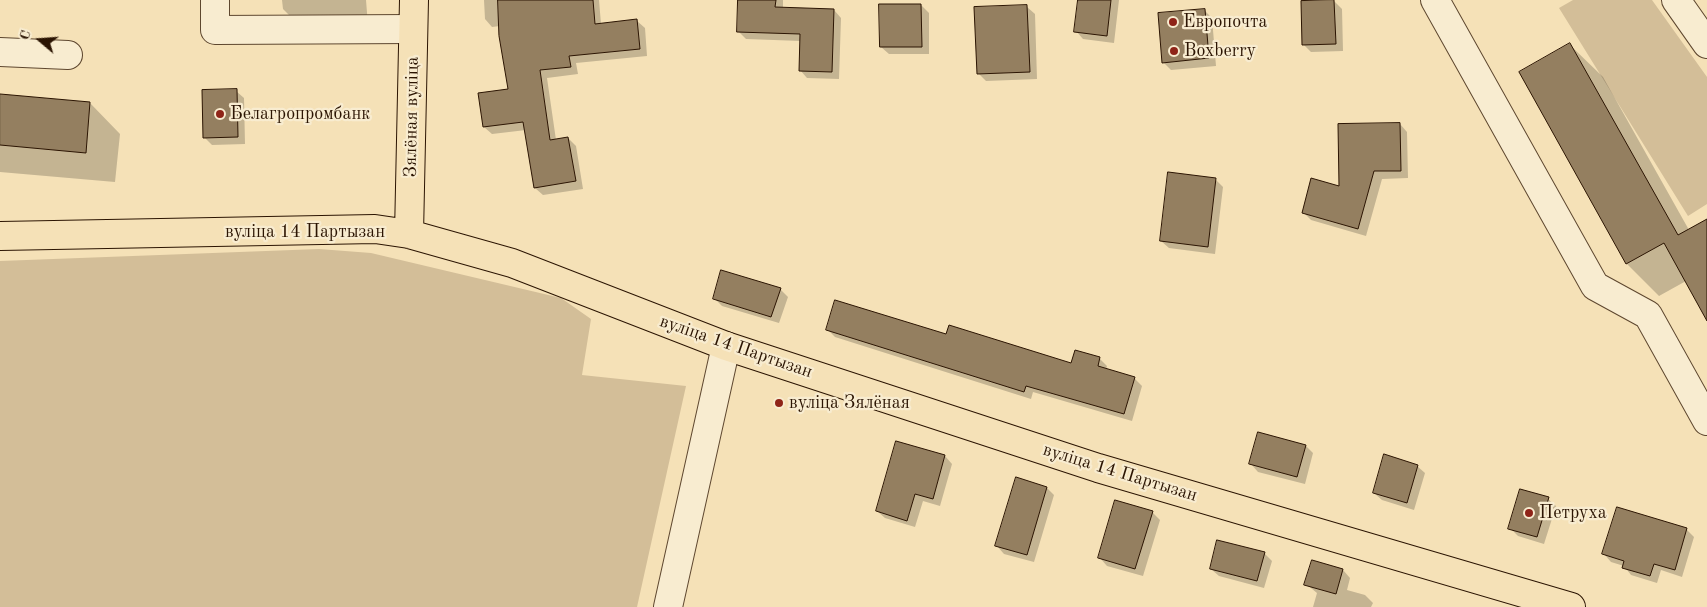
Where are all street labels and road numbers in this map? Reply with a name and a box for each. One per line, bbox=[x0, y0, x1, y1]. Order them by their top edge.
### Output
street label: Зялёная вуліца bbox=[400, 56, 424, 178]
street label: вуліца 14 Партызан bbox=[225, 221, 385, 243]
street label: вуліца 14 Партызан bbox=[657, 311, 815, 383]
street label: вуліца 14 Партызан bbox=[1040, 439, 1200, 507]

